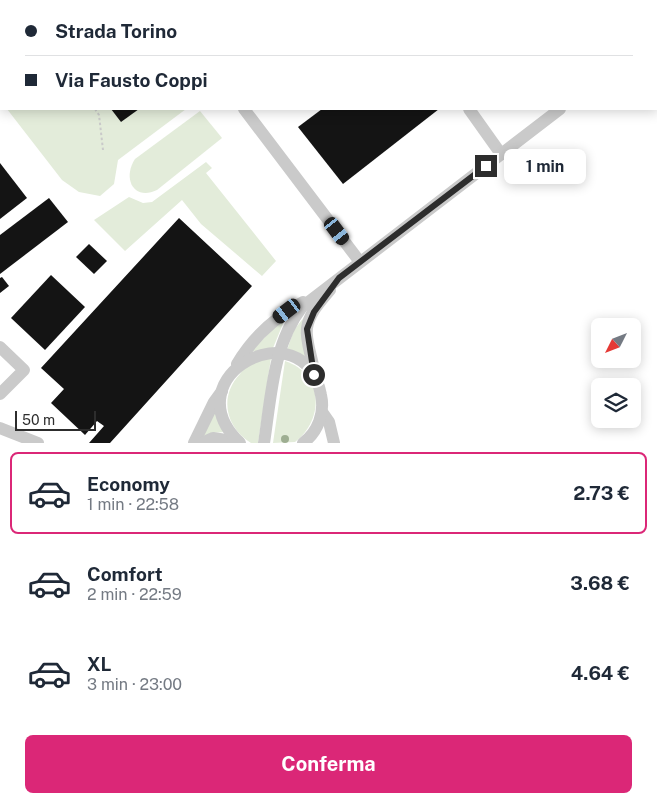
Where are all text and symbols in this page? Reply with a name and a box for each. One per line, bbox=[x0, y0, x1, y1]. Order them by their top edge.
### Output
text: Strada Torino bbox=[55, 20, 177, 42]
text: Via Fausto Coppi bbox=[55, 69, 208, 91]
callout: 1 min bbox=[504, 148, 586, 184]
route end bbox=[475, 155, 497, 177]
text: 1 min bbox=[526, 157, 564, 176]
car bbox=[321, 215, 352, 247]
car bbox=[270, 296, 303, 326]
north arrow bbox=[591, 318, 641, 368]
map controls bbox=[591, 318, 641, 428]
route start bbox=[303, 364, 325, 386]
button: layers bbox=[591, 378, 641, 428]
scale bar bbox=[15, 408, 96, 431]
text: 50 m bbox=[22, 412, 55, 428]
icon: car bbox=[27, 471, 72, 516]
text: Economy bbox=[87, 473, 170, 495]
text: 2.73 € bbox=[573, 482, 630, 504]
text: 1 min · 22:58 bbox=[87, 495, 179, 514]
icon: car bbox=[27, 561, 72, 606]
text: Comfort bbox=[87, 563, 163, 585]
text: 3.68 € bbox=[570, 572, 630, 594]
text: 2 min · 22:59 bbox=[87, 585, 182, 604]
icon: car bbox=[27, 651, 72, 696]
text: XL bbox=[87, 653, 112, 675]
text: 4.64 € bbox=[571, 662, 630, 684]
text: 3 min · 23:00 bbox=[87, 675, 182, 694]
button: Conferma bbox=[25, 735, 632, 793]

